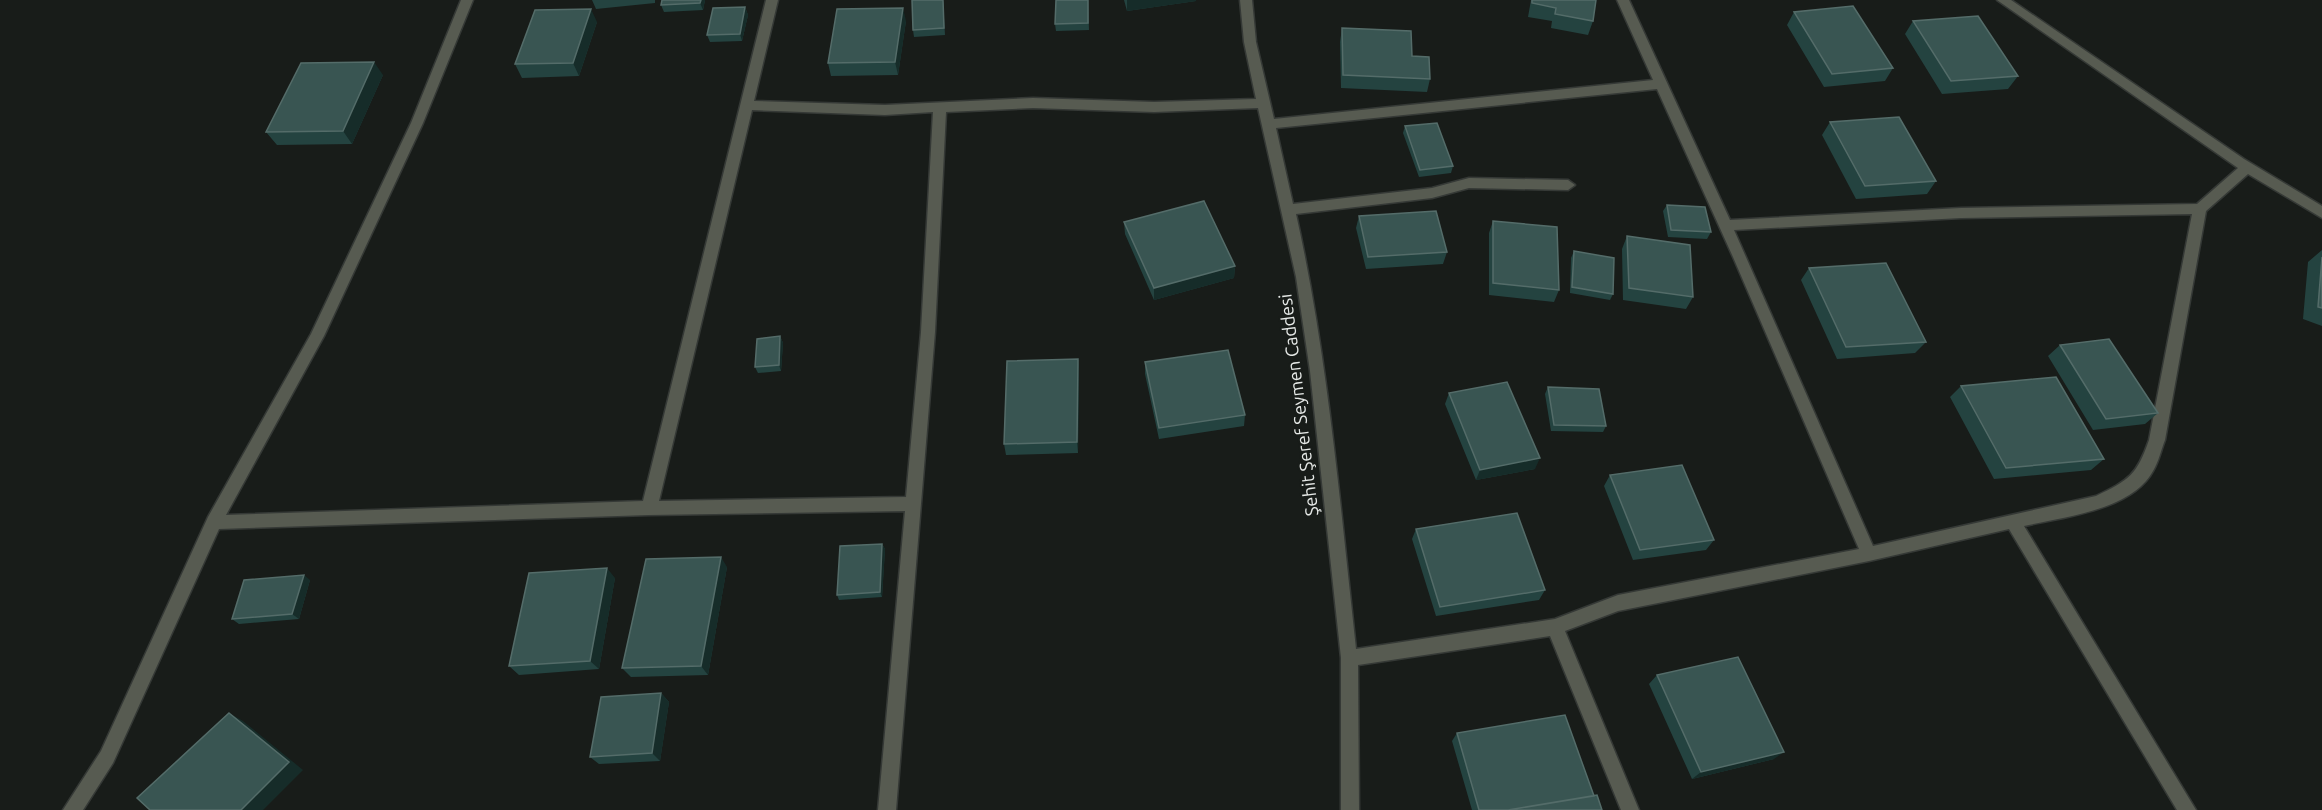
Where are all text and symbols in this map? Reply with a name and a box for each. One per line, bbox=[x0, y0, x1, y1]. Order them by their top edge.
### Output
street label: Şehit Şeref Seymen Caddesi bbox=[1274, 293, 1322, 517]

